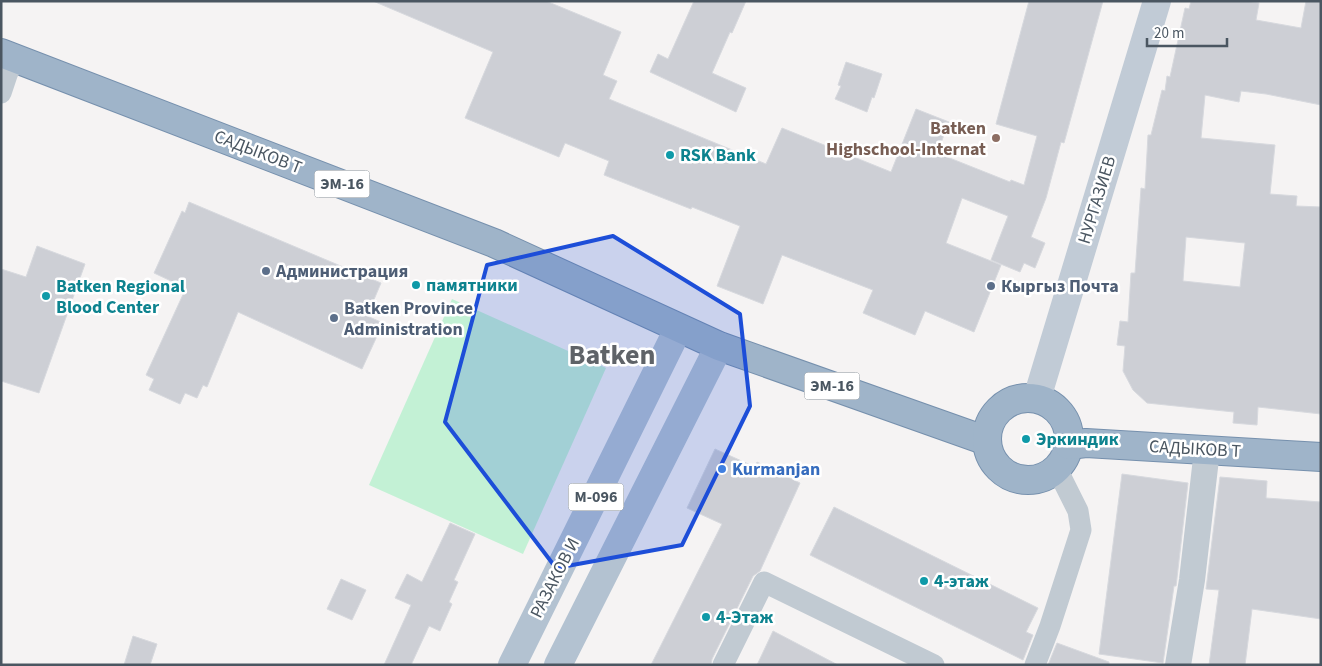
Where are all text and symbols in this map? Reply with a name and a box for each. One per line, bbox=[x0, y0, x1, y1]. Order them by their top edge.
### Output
scale bar bbox=[1147, 15, 1227, 47]
text: 20 m bbox=[1154, 23, 1184, 44]
place label: Batken Highschool-Internat bbox=[826, 116, 986, 162]
street label: САДЫКОВ Т bbox=[211, 124, 306, 180]
marker: Batken Highschool-Internat bbox=[990, 132, 1002, 144]
place label: RSK Bank bbox=[680, 143, 756, 168]
marker: RSK Bank bbox=[664, 149, 676, 161]
street label: НУРГАЗИЕВ bbox=[1072, 153, 1122, 247]
road number: ЭМ-16 bbox=[314, 170, 370, 198]
place label: Администрация bbox=[275, 259, 408, 284]
marker: Администрация bbox=[260, 265, 272, 277]
place label: памятники bbox=[426, 273, 518, 298]
place label: Batken Regional Blood Center bbox=[56, 274, 185, 320]
place label: Кыргыз Почта bbox=[1001, 274, 1119, 299]
marker: памятники bbox=[410, 279, 422, 291]
marker: Кыргыз Почта bbox=[985, 280, 997, 292]
marker: Batken Regional Blood Center bbox=[40, 290, 52, 302]
place label: Batken Province Administration bbox=[343, 296, 473, 342]
marker: Batken Province Administration bbox=[328, 312, 340, 324]
district label: Batken bbox=[569, 335, 656, 375]
road number: ЭМ-16 bbox=[804, 372, 860, 400]
place label: Эркиндик bbox=[1036, 427, 1119, 452]
marker: Эркиндик bbox=[1020, 433, 1032, 445]
street label: САДЫКОВ Т bbox=[1148, 434, 1242, 464]
place label: Kurmanjan bbox=[732, 457, 820, 482]
marker: Kurmanjan bbox=[716, 463, 728, 475]
road number: М-096 bbox=[568, 484, 624, 511]
street label: РАЗАКОВ И bbox=[524, 534, 586, 622]
place label: 4-этаж bbox=[934, 569, 989, 594]
marker: 4-этаж bbox=[918, 575, 930, 587]
place label: 4-Этаж bbox=[716, 605, 774, 630]
marker: 4-Этаж bbox=[700, 611, 712, 623]

